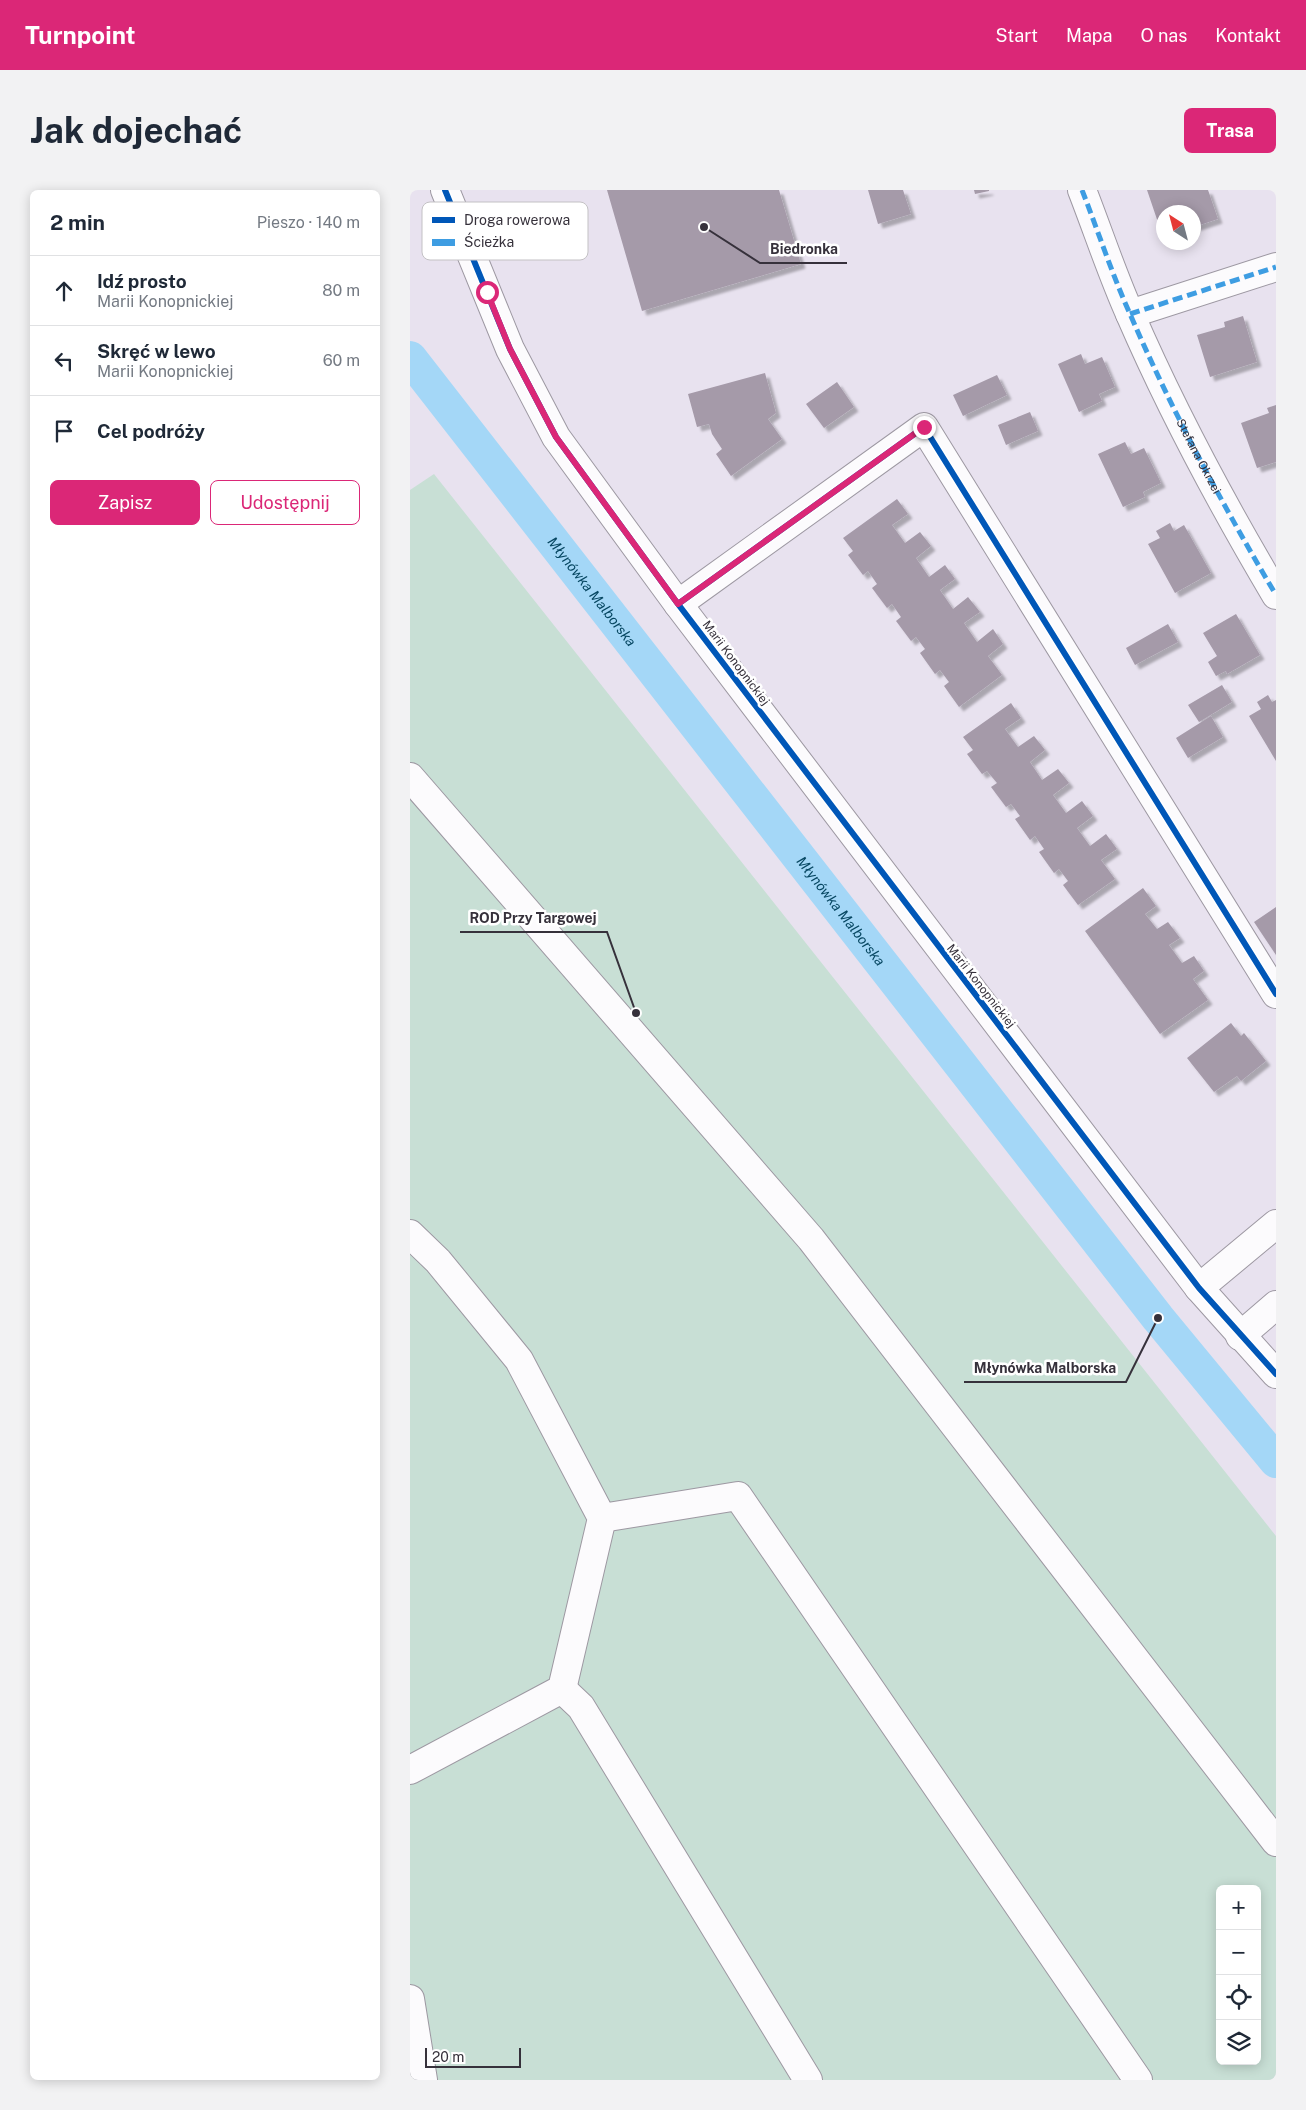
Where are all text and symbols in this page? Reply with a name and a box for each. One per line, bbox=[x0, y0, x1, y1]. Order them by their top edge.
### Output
text: Turnpoint bbox=[25, 21, 135, 49]
text: Start bbox=[996, 25, 1038, 46]
text: Mapa bbox=[1066, 25, 1112, 46]
text: O nas bbox=[1140, 25, 1187, 46]
text: Kontakt bbox=[1215, 25, 1281, 46]
button: Trasa bbox=[1184, 108, 1276, 153]
text: Jak dojechać bbox=[30, 110, 242, 151]
legend bbox=[422, 202, 588, 260]
north arrow bbox=[1156, 205, 1201, 250]
text: 2 min bbox=[50, 210, 105, 235]
text: Droga rowerowa bbox=[464, 212, 570, 228]
text: Pieszo · 140 m bbox=[257, 213, 360, 232]
text: Ścieżka bbox=[464, 232, 514, 250]
callout: Biedronka bbox=[760, 234, 847, 263]
text: Biedronka bbox=[770, 241, 838, 257]
text: Idź prosto bbox=[97, 270, 187, 292]
icon: ahead bbox=[50, 277, 78, 305]
text: 80 m bbox=[322, 281, 360, 300]
route start bbox=[476, 281, 499, 304]
text: Marii Konopnickiej bbox=[97, 292, 233, 311]
text: Skręć w lewo bbox=[97, 340, 216, 362]
icon: left bbox=[50, 347, 78, 375]
text: 60 m bbox=[323, 351, 360, 370]
text: Marii Konopnickiej bbox=[97, 362, 233, 381]
route end bbox=[913, 416, 936, 439]
icon: arrive bbox=[50, 417, 78, 445]
street label: Stefana Okrzei bbox=[1173, 417, 1224, 496]
text: Cel podróży bbox=[97, 420, 205, 442]
button: Zapisz bbox=[50, 480, 200, 525]
button: Udostępnij bbox=[210, 480, 360, 525]
water label: Młynówka Malborska bbox=[544, 534, 639, 649]
street label: Marii Konopnickiej bbox=[700, 618, 772, 708]
water label: Młynówka Malborska bbox=[793, 853, 888, 969]
callout: ROD Przy Targowej bbox=[460, 903, 607, 932]
text: ROD Przy Targowej bbox=[469, 910, 597, 926]
street label: Marii Konopnickiej bbox=[944, 941, 1018, 1031]
callout: Młynówka Malborska bbox=[964, 1353, 1126, 1382]
text: Młynówka Malborska bbox=[974, 1360, 1116, 1376]
map controls bbox=[1216, 1885, 1261, 2065]
button: + bbox=[1216, 1885, 1261, 1930]
button: − bbox=[1216, 1930, 1261, 1975]
button: locate bbox=[1216, 1975, 1261, 2020]
button: layers bbox=[1216, 2020, 1261, 2065]
scale bar bbox=[425, 2045, 521, 2068]
text: 20 m bbox=[432, 2049, 464, 2065]

